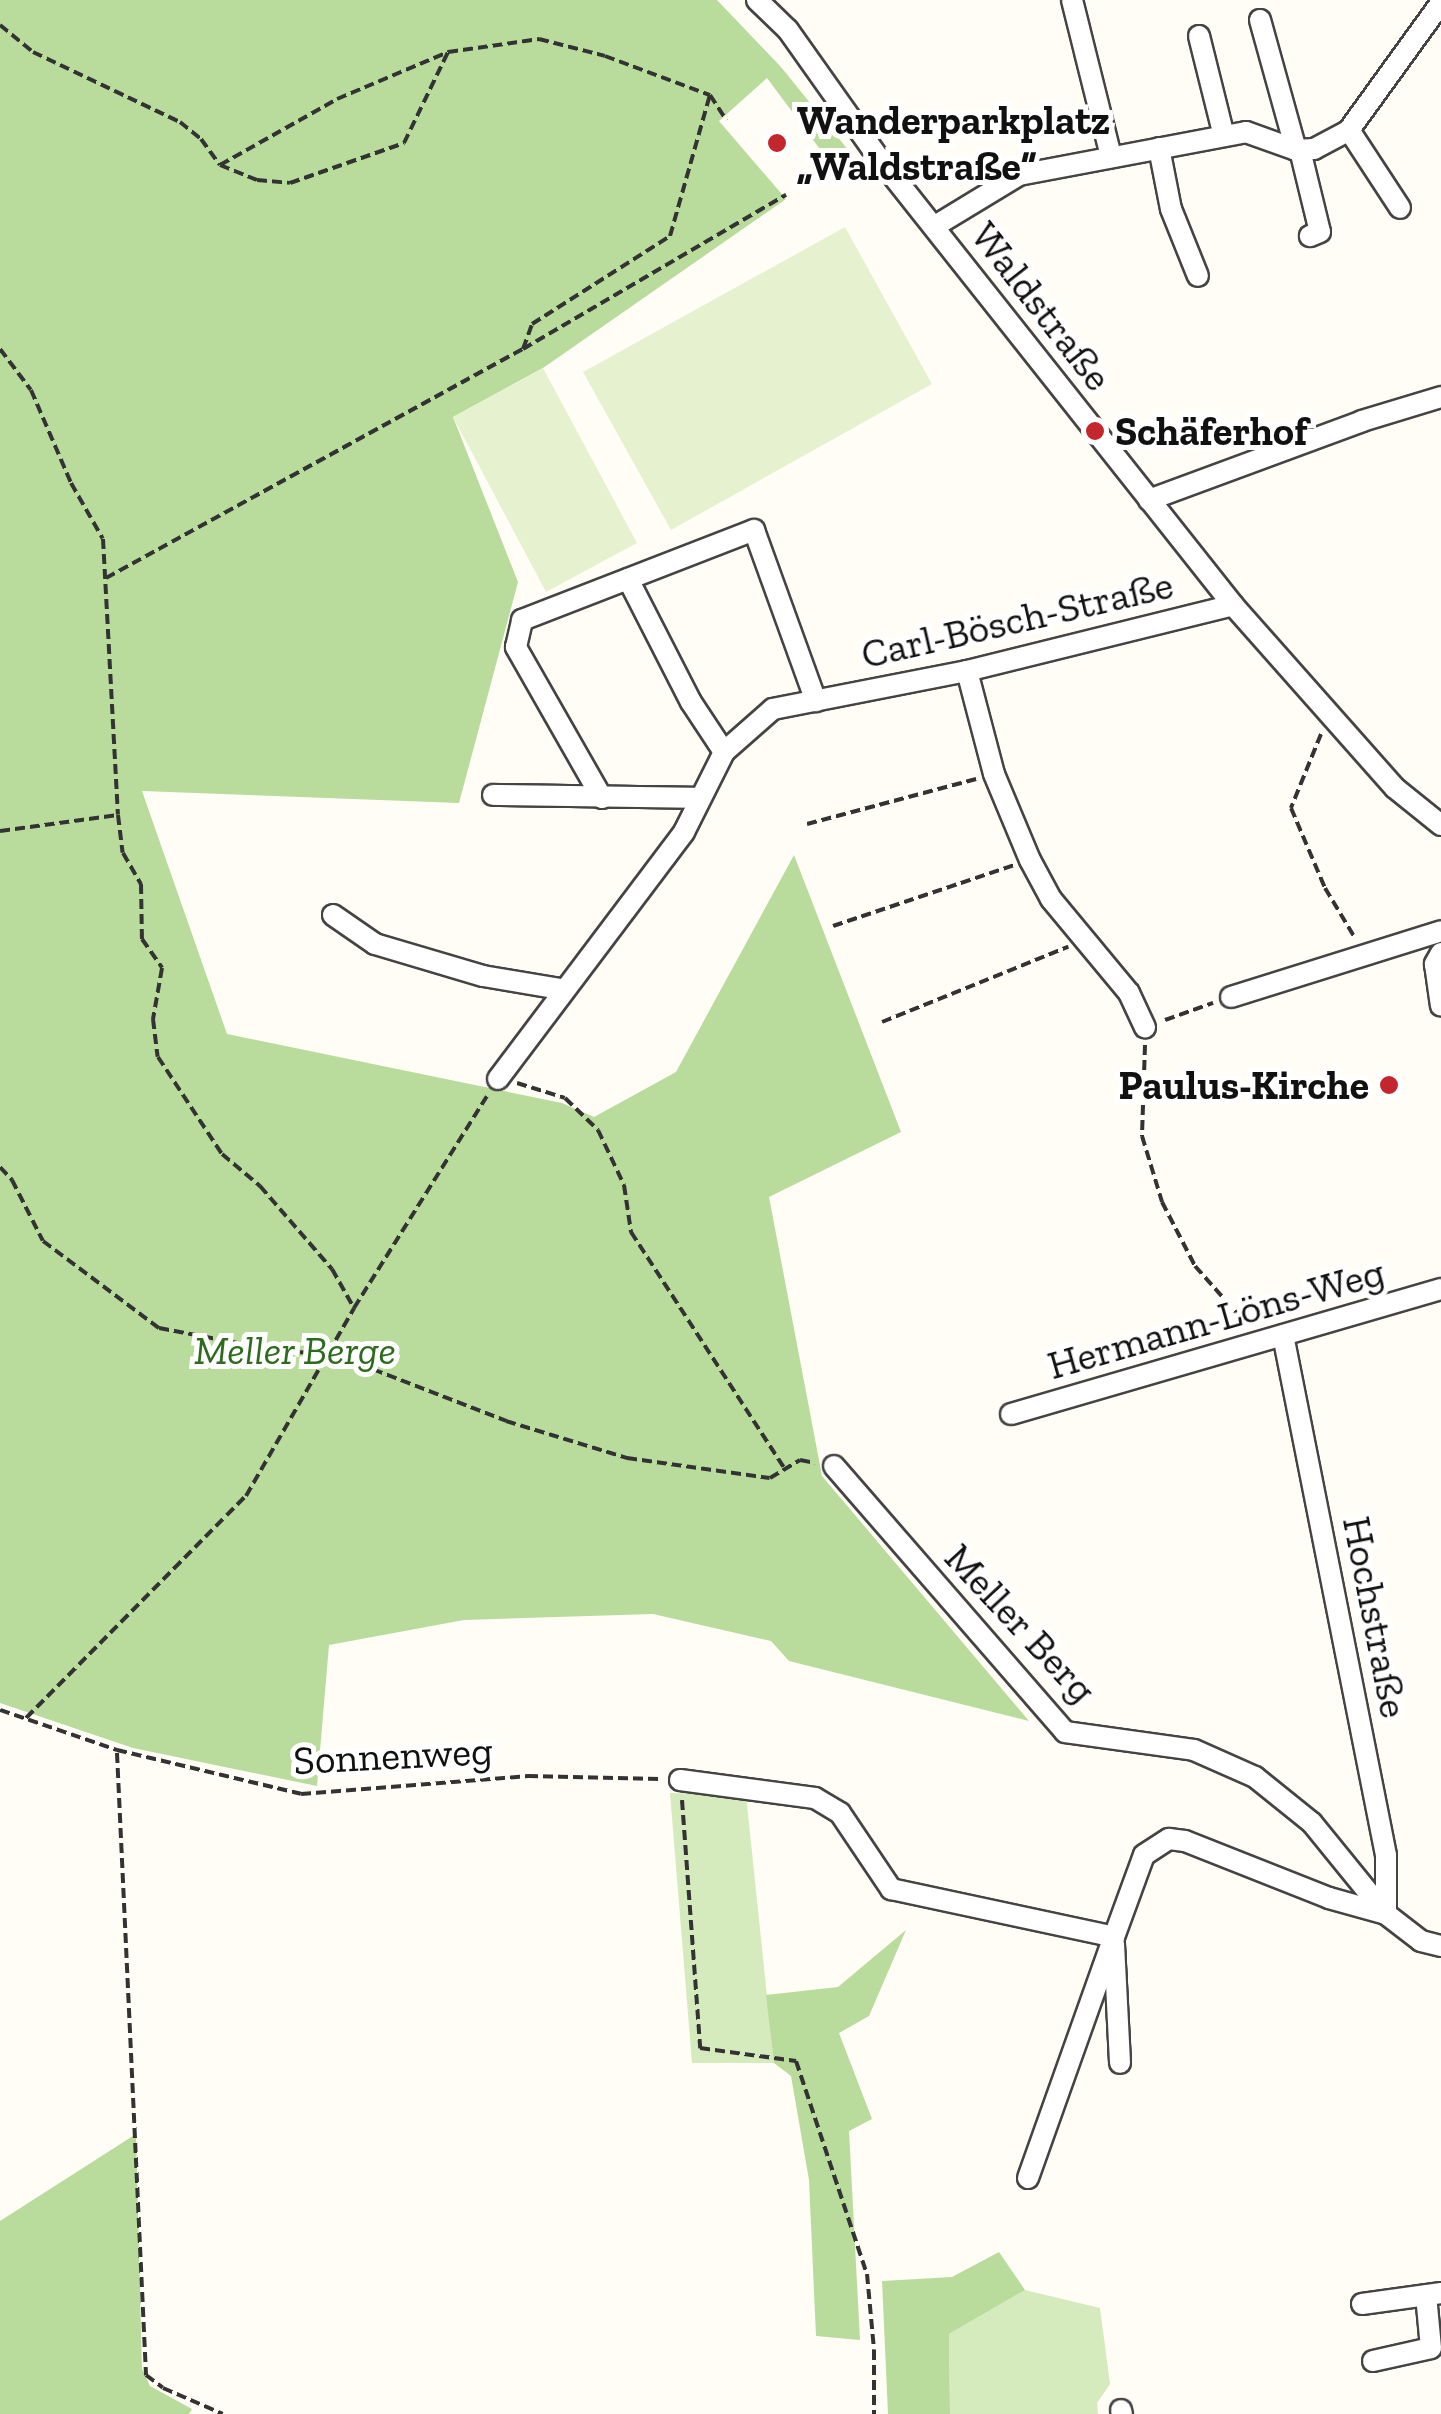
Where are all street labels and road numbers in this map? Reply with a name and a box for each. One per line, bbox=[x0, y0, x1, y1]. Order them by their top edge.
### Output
street label: Waldstraße bbox=[961, 212, 1123, 400]
street label: Carl-Bösch-Straße bbox=[857, 560, 1177, 678]
street label: Hermann-Löns-Weg bbox=[1042, 1247, 1390, 1389]
street label: Hochstraße bbox=[1333, 1512, 1419, 1722]
street label: Meller Berg bbox=[935, 1533, 1107, 1713]
street label: Sonnenweg bbox=[292, 1726, 494, 1784]

